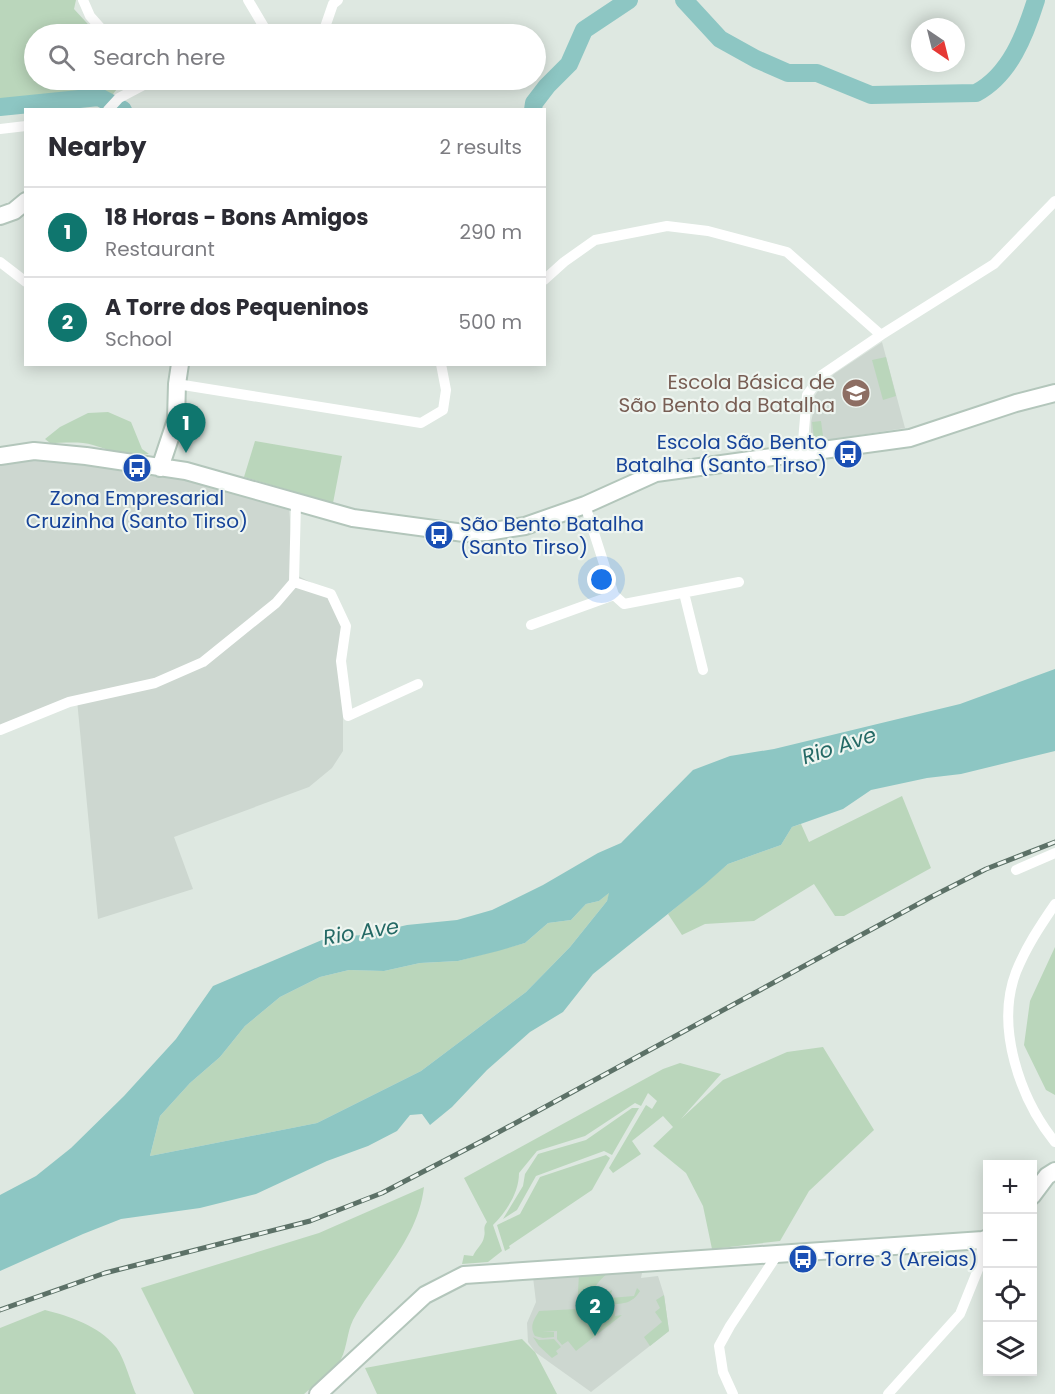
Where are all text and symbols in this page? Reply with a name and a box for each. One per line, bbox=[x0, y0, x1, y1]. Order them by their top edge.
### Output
north arrow bbox=[911, 18, 965, 72]
search box bbox=[24, 24, 546, 90]
icon: search bbox=[45, 41, 78, 74]
text: Search here bbox=[93, 42, 226, 73]
text: Nearby bbox=[48, 129, 146, 165]
text: 2 results bbox=[439, 133, 522, 161]
text: 18 Horas - Bons Amigos bbox=[105, 202, 369, 233]
text: 1 bbox=[64, 218, 71, 246]
text: 290 m bbox=[459, 218, 522, 246]
text: Restaurant bbox=[105, 235, 215, 263]
text: A Torre dos Pequeninos bbox=[105, 292, 369, 323]
text: 2 bbox=[62, 308, 73, 336]
text: 500 m bbox=[458, 308, 522, 336]
text: School bbox=[105, 325, 172, 353]
place label: Escola Básica de São Bento da Batalha bbox=[619, 368, 835, 419]
school or university icon: Escola Básica de São Bento da Batalha bbox=[840, 377, 872, 409]
pin: 1 bbox=[166, 404, 206, 453]
place label: Escola São Bento Batalha (Santo Tirso) bbox=[616, 428, 827, 479]
bus stop icon: Escola São Bento Batalha (Santo Tirso) bbox=[832, 438, 864, 470]
bus stop icon: Zona Empresarial Cruzinha (Santo Tirso) bbox=[121, 452, 153, 484]
place label: Zona Empresarial Cruzinha (Santo Tirso) bbox=[26, 484, 248, 535]
place label: São Bento Batalha (Santo Tirso) bbox=[460, 510, 644, 561]
bus stop icon: São Bento Batalha (Santo Tirso) bbox=[423, 519, 455, 551]
your location bbox=[587, 565, 616, 594]
water label: Rio Ave bbox=[798, 720, 880, 771]
water label: Rio Ave bbox=[321, 911, 401, 952]
map controls bbox=[983, 1160, 1037, 1376]
button: + bbox=[983, 1160, 1037, 1214]
button: − bbox=[983, 1214, 1037, 1268]
bus stop icon: Torre 3 (Areias) bbox=[787, 1243, 819, 1275]
place label: Torre 3 (Areias) bbox=[824, 1245, 978, 1273]
button: locate bbox=[983, 1268, 1037, 1322]
pin: 2 bbox=[576, 1286, 614, 1336]
button: layers bbox=[983, 1322, 1037, 1376]

